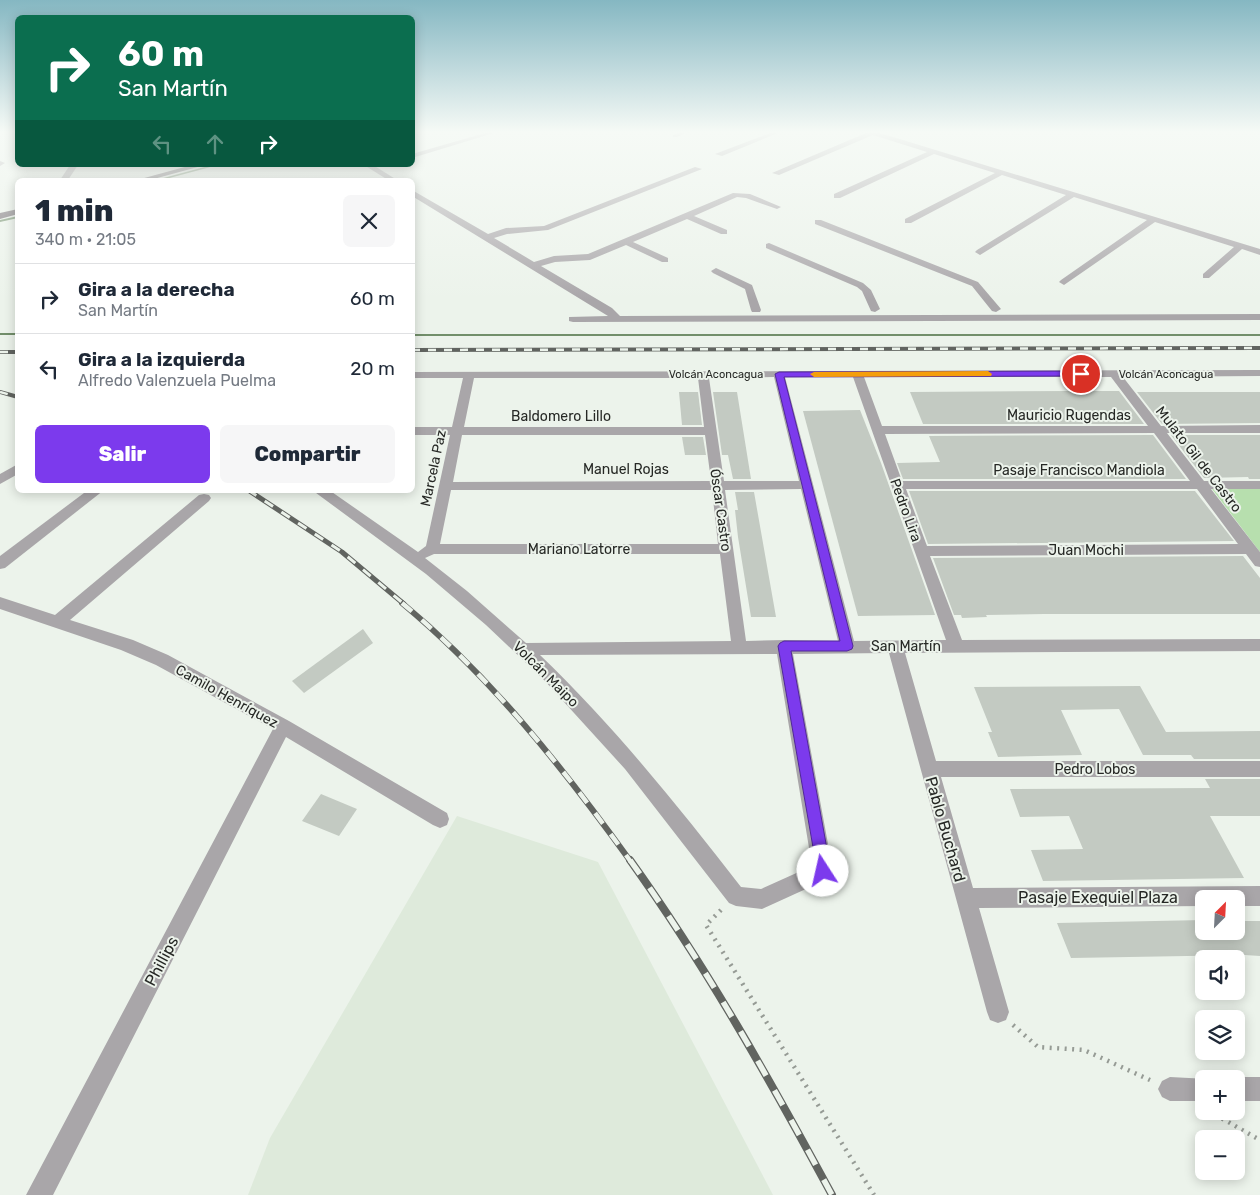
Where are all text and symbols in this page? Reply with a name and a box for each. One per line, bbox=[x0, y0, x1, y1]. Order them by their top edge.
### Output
text: 60 m bbox=[118, 33, 204, 75]
icon: right bbox=[35, 35, 100, 100]
text: San Martín bbox=[118, 75, 228, 102]
icon: left bbox=[148, 130, 176, 158]
icon: ahead bbox=[201, 130, 229, 158]
icon: right bbox=[254, 130, 282, 158]
text: 1 min bbox=[35, 193, 113, 229]
button: close bbox=[343, 195, 395, 247]
text: 340 m · 21:05 bbox=[35, 230, 136, 249]
text: Gira a la derecha bbox=[78, 278, 235, 301]
icon: right bbox=[35, 285, 63, 313]
text: 60 m bbox=[350, 287, 395, 310]
text: San Martín bbox=[78, 301, 158, 320]
text: Gira a la izquierda bbox=[78, 348, 245, 371]
pin bbox=[1060, 353, 1102, 395]
icon: left bbox=[35, 355, 63, 383]
text: 20 m bbox=[350, 357, 395, 380]
icon: arrive bbox=[1067, 360, 1095, 388]
street label: Volcán Aconcagua bbox=[669, 368, 763, 381]
street label: Volcán Aconcagua bbox=[1119, 368, 1213, 381]
text: Alfredo Valenzuela Puelma bbox=[78, 371, 276, 390]
street label: Mulato Gil de Castro bbox=[1152, 403, 1245, 516]
street label: Mauricio Rugendas bbox=[1007, 407, 1131, 424]
street label: Baldomero Lillo bbox=[511, 408, 611, 425]
button: Salir bbox=[35, 425, 210, 483]
button: Compartir bbox=[220, 425, 395, 483]
street label: Marcela Paz bbox=[417, 428, 450, 508]
street label: Manuel Rojas bbox=[583, 461, 669, 478]
street label: Pasaje Francisco Mandiola bbox=[993, 462, 1165, 479]
street label: Óscar Castro bbox=[706, 467, 736, 553]
street label: Pedro Lira bbox=[886, 476, 925, 544]
street label: Mariano Latorre bbox=[528, 541, 630, 558]
street label: Juan Mochi bbox=[1048, 542, 1124, 559]
street label: Volcán Maipo bbox=[509, 638, 582, 711]
street label: San Martín bbox=[871, 638, 941, 655]
street label: Camilo Henríquez bbox=[173, 661, 281, 732]
street label: Pedro Lobos bbox=[1055, 761, 1136, 778]
street label: Pablo Buchard bbox=[921, 774, 970, 884]
position arrow bbox=[796, 844, 848, 896]
street label: Pasaje Exequiel Plaza bbox=[1018, 888, 1178, 907]
north arrow bbox=[1195, 890, 1245, 940]
map controls bbox=[1195, 890, 1245, 1180]
street label: Phillips bbox=[141, 933, 182, 989]
button: sound bbox=[1195, 950, 1245, 1000]
button: layers bbox=[1195, 1010, 1245, 1060]
button: + bbox=[1195, 1070, 1245, 1120]
button: − bbox=[1195, 1130, 1245, 1180]

